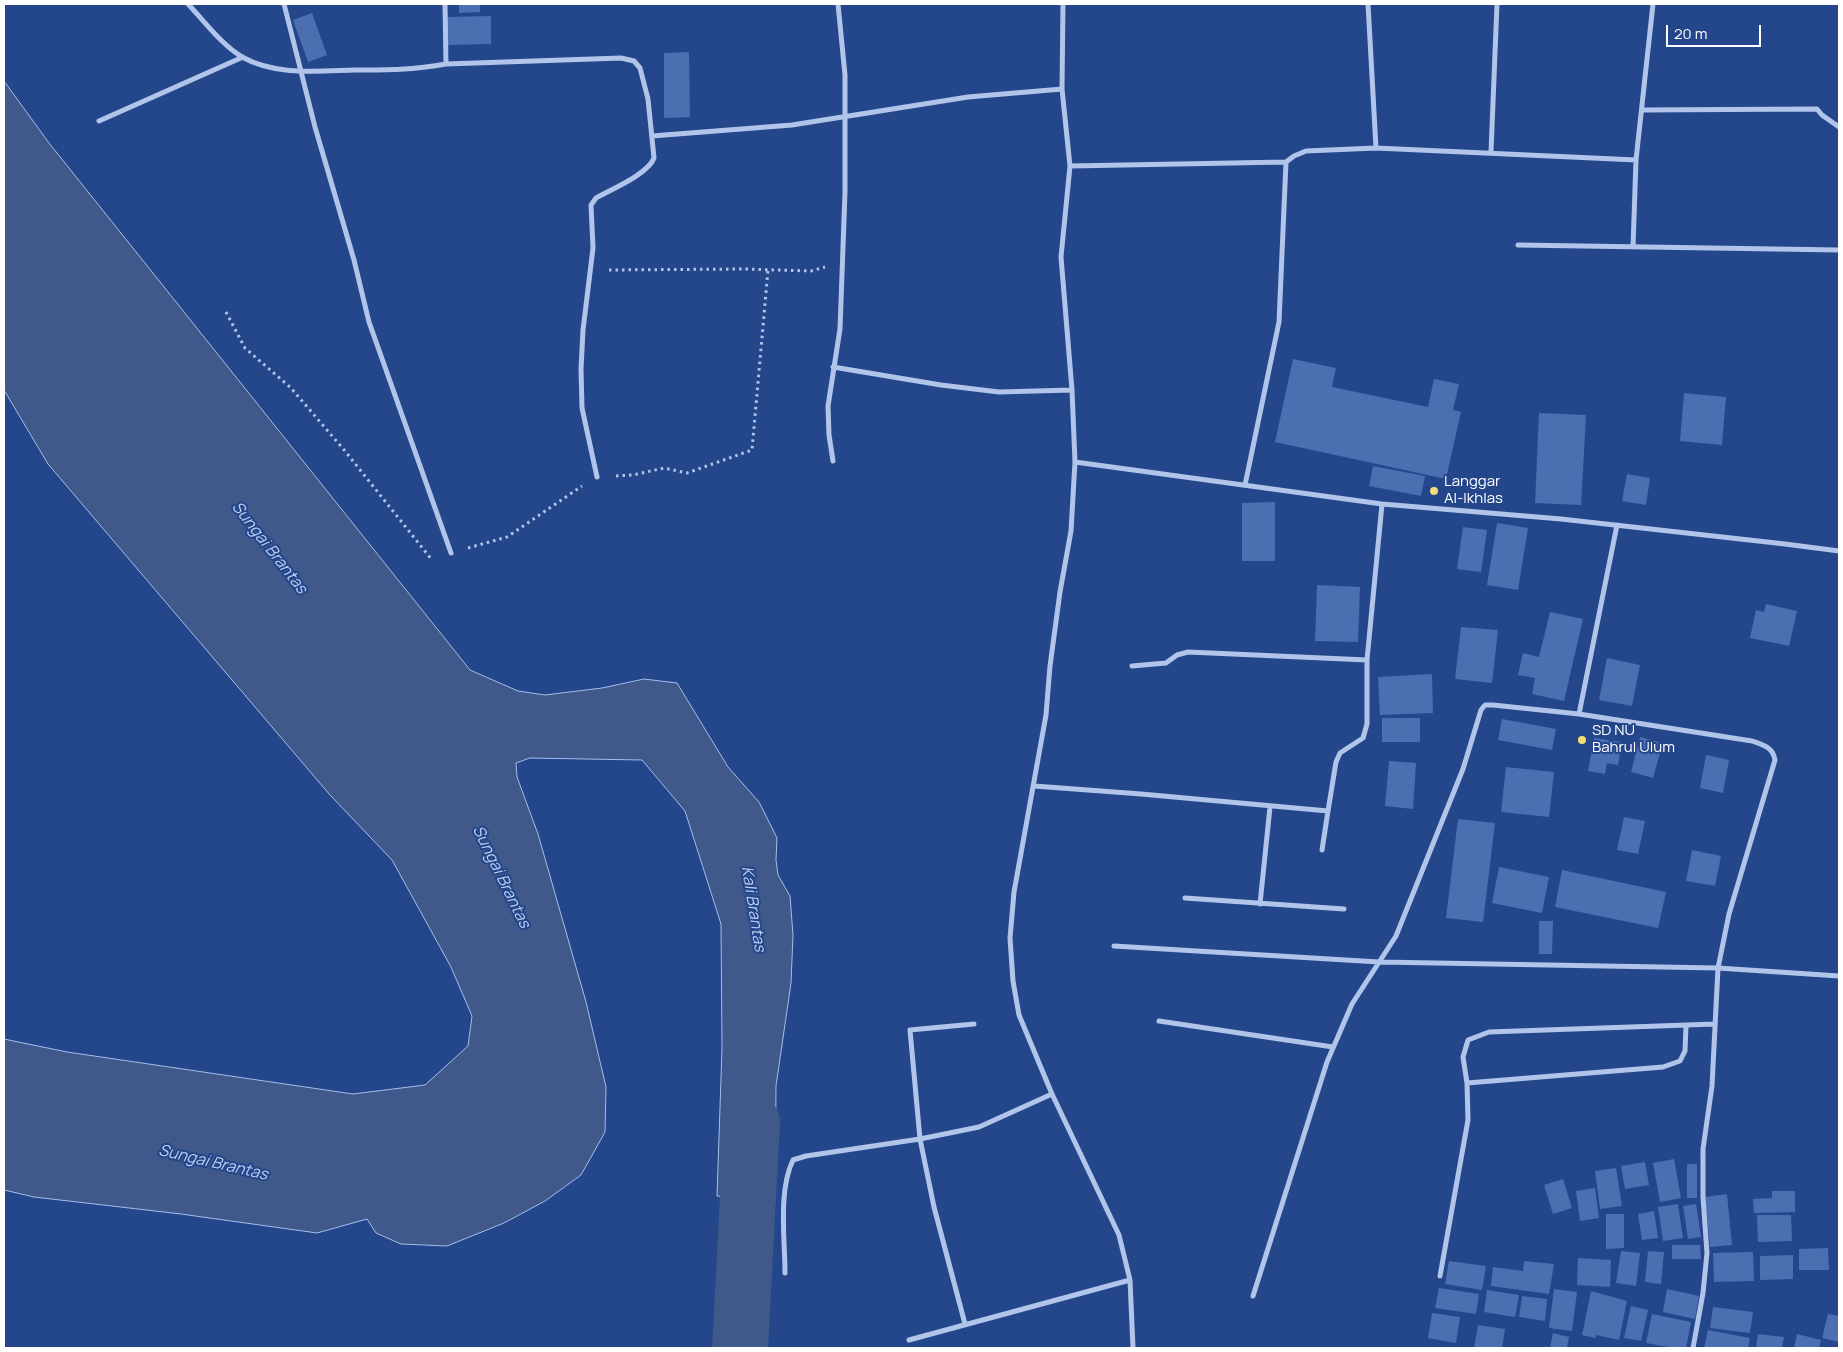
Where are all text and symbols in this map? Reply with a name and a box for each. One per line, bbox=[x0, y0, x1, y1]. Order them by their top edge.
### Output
scale bar bbox=[1668, 15, 1763, 47]
text: 20 m bbox=[1674, 23, 1707, 44]
place label: Langgar Al-Ikhlas bbox=[1444, 473, 1503, 508]
marker: Langgar Al-Ikhlas bbox=[1428, 485, 1440, 497]
water label: Sungai Brantas bbox=[227, 498, 311, 598]
place label: SD NU Bahrul Ulum bbox=[1592, 722, 1675, 757]
marker: SD NU Bahrul Ulum bbox=[1576, 734, 1588, 746]
water label: Sungai Brantas bbox=[468, 823, 534, 931]
water label: Kali Brantas bbox=[737, 865, 769, 953]
water label: Sungai Brantas bbox=[157, 1141, 269, 1185]

